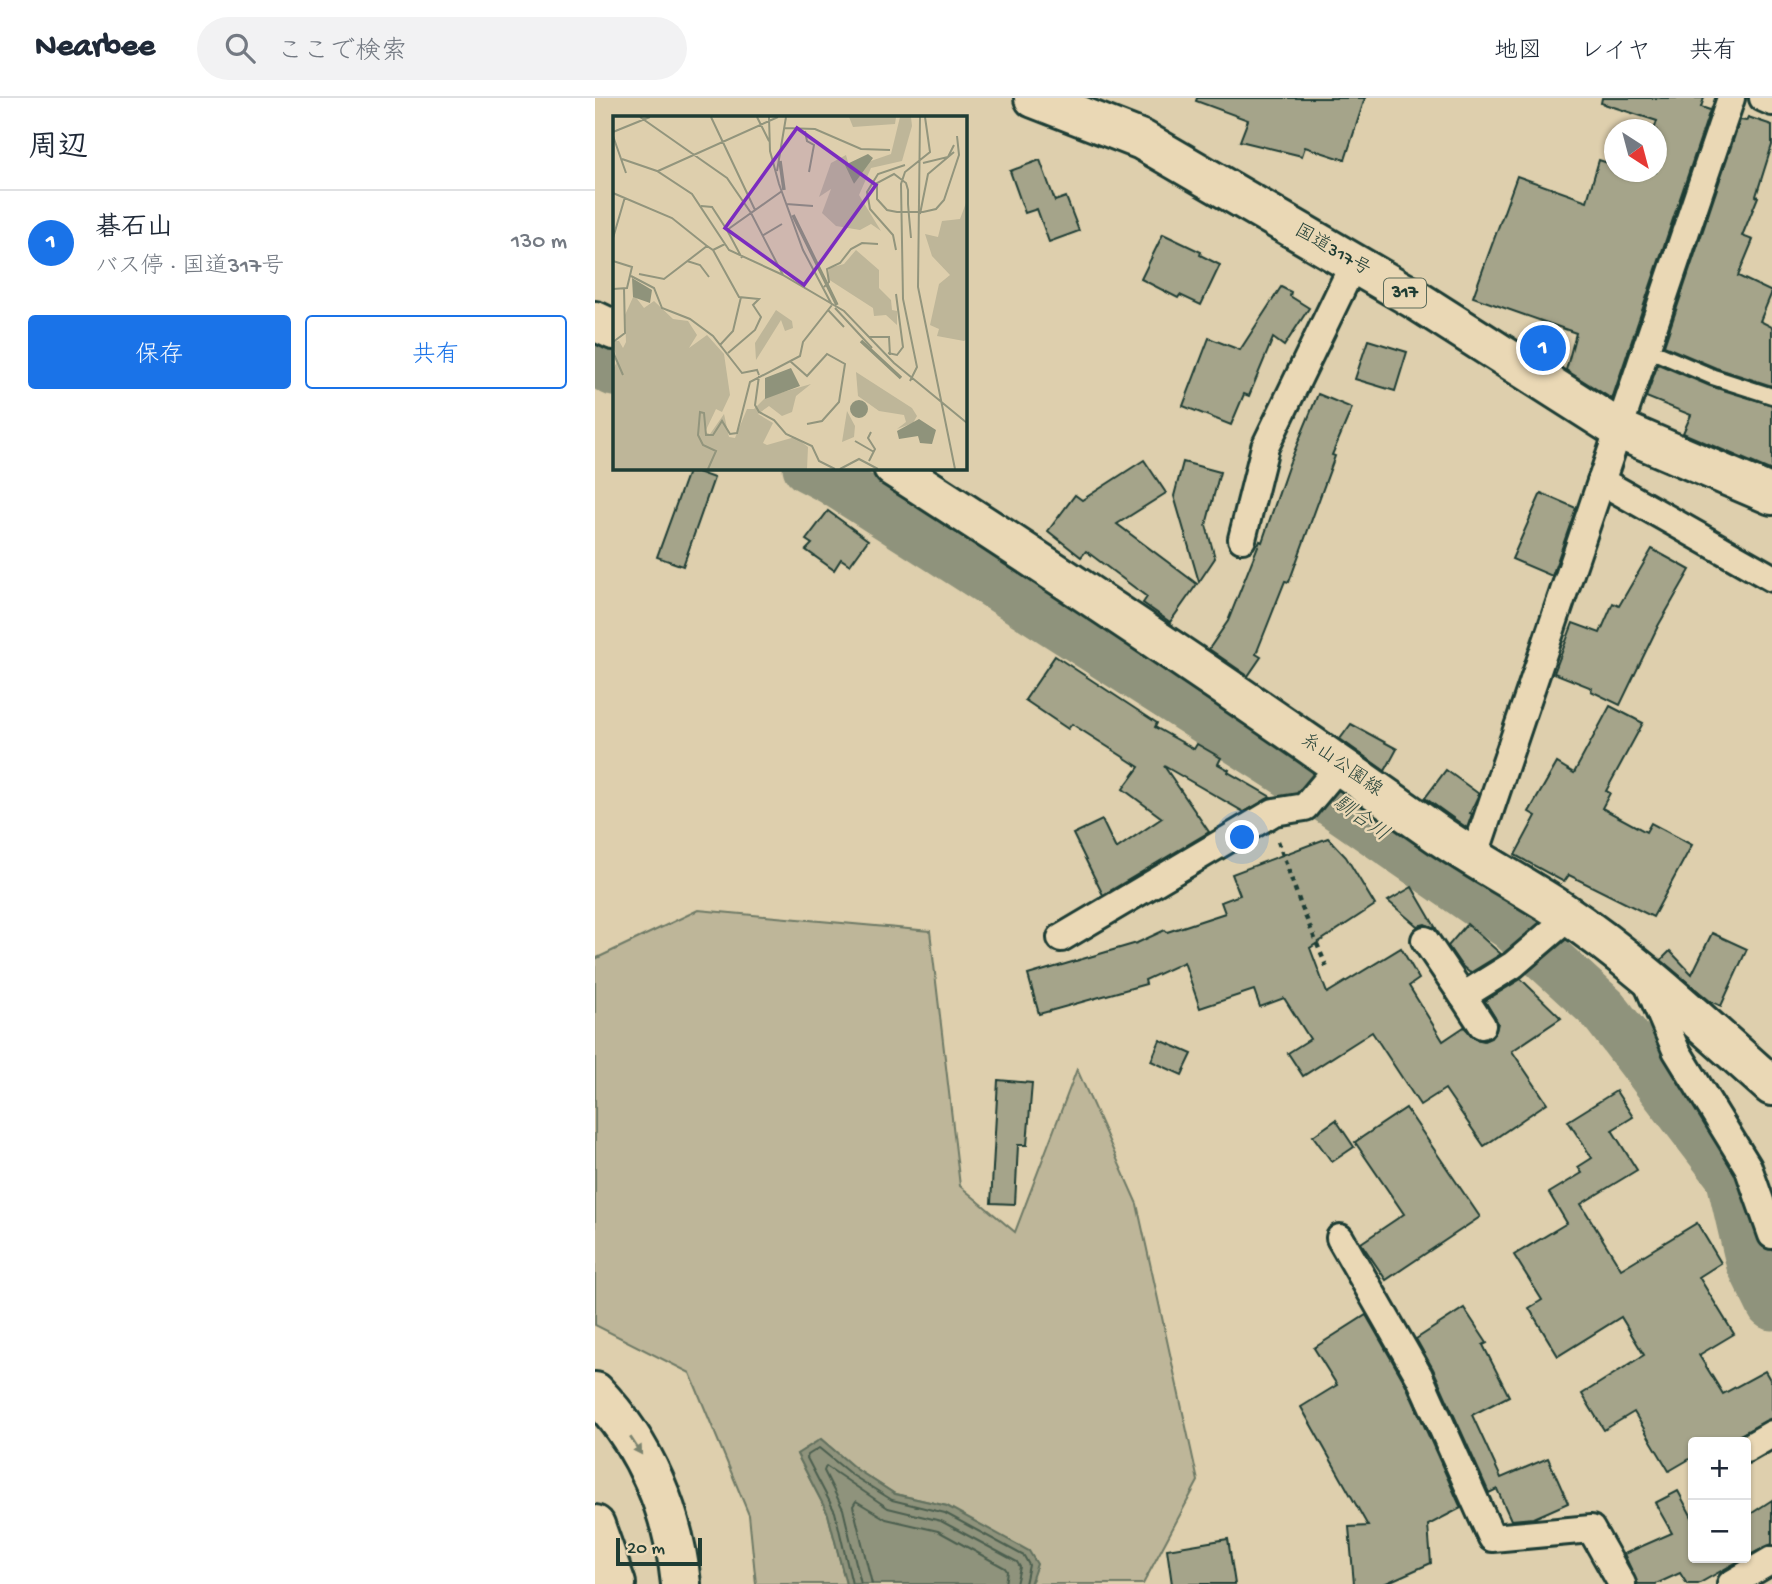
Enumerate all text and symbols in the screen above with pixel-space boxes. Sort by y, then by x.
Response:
search box [197,17,687,80]
text: Nearbee [35,29,155,67]
icon: search [221,29,259,67]
text: ここで検索 [277,38,407,69]
text: 地図 [1494,38,1542,67]
text: レイヤ [1580,38,1651,67]
text: 共有 [1689,38,1737,67]
inset map [613,116,966,469]
north arrow [1604,119,1667,182]
text: 周辺 [28,132,88,167]
text: 碁石山 [95,214,173,245]
street label: 国道317号 [1290,219,1375,282]
text: 1 [46,229,56,256]
text: 130 m [511,229,567,256]
text: バス停 · 国道317号 [95,254,284,281]
road number: 317 [1384,278,1426,308]
button: 保存 [28,315,291,389]
button: 共有 [305,315,567,389]
pin: 1 [1520,322,1566,374]
street label: 糸山公園線 [1295,729,1387,803]
water label: 馴合川 [1327,791,1394,848]
your location [1225,820,1259,854]
one-way arrow [629,1437,642,1456]
map controls [1688,1437,1751,1563]
button: + [1688,1437,1751,1500]
button: − [1688,1500,1751,1563]
scale bar [616,1535,702,1567]
text: 20 m [627,1538,665,1561]

